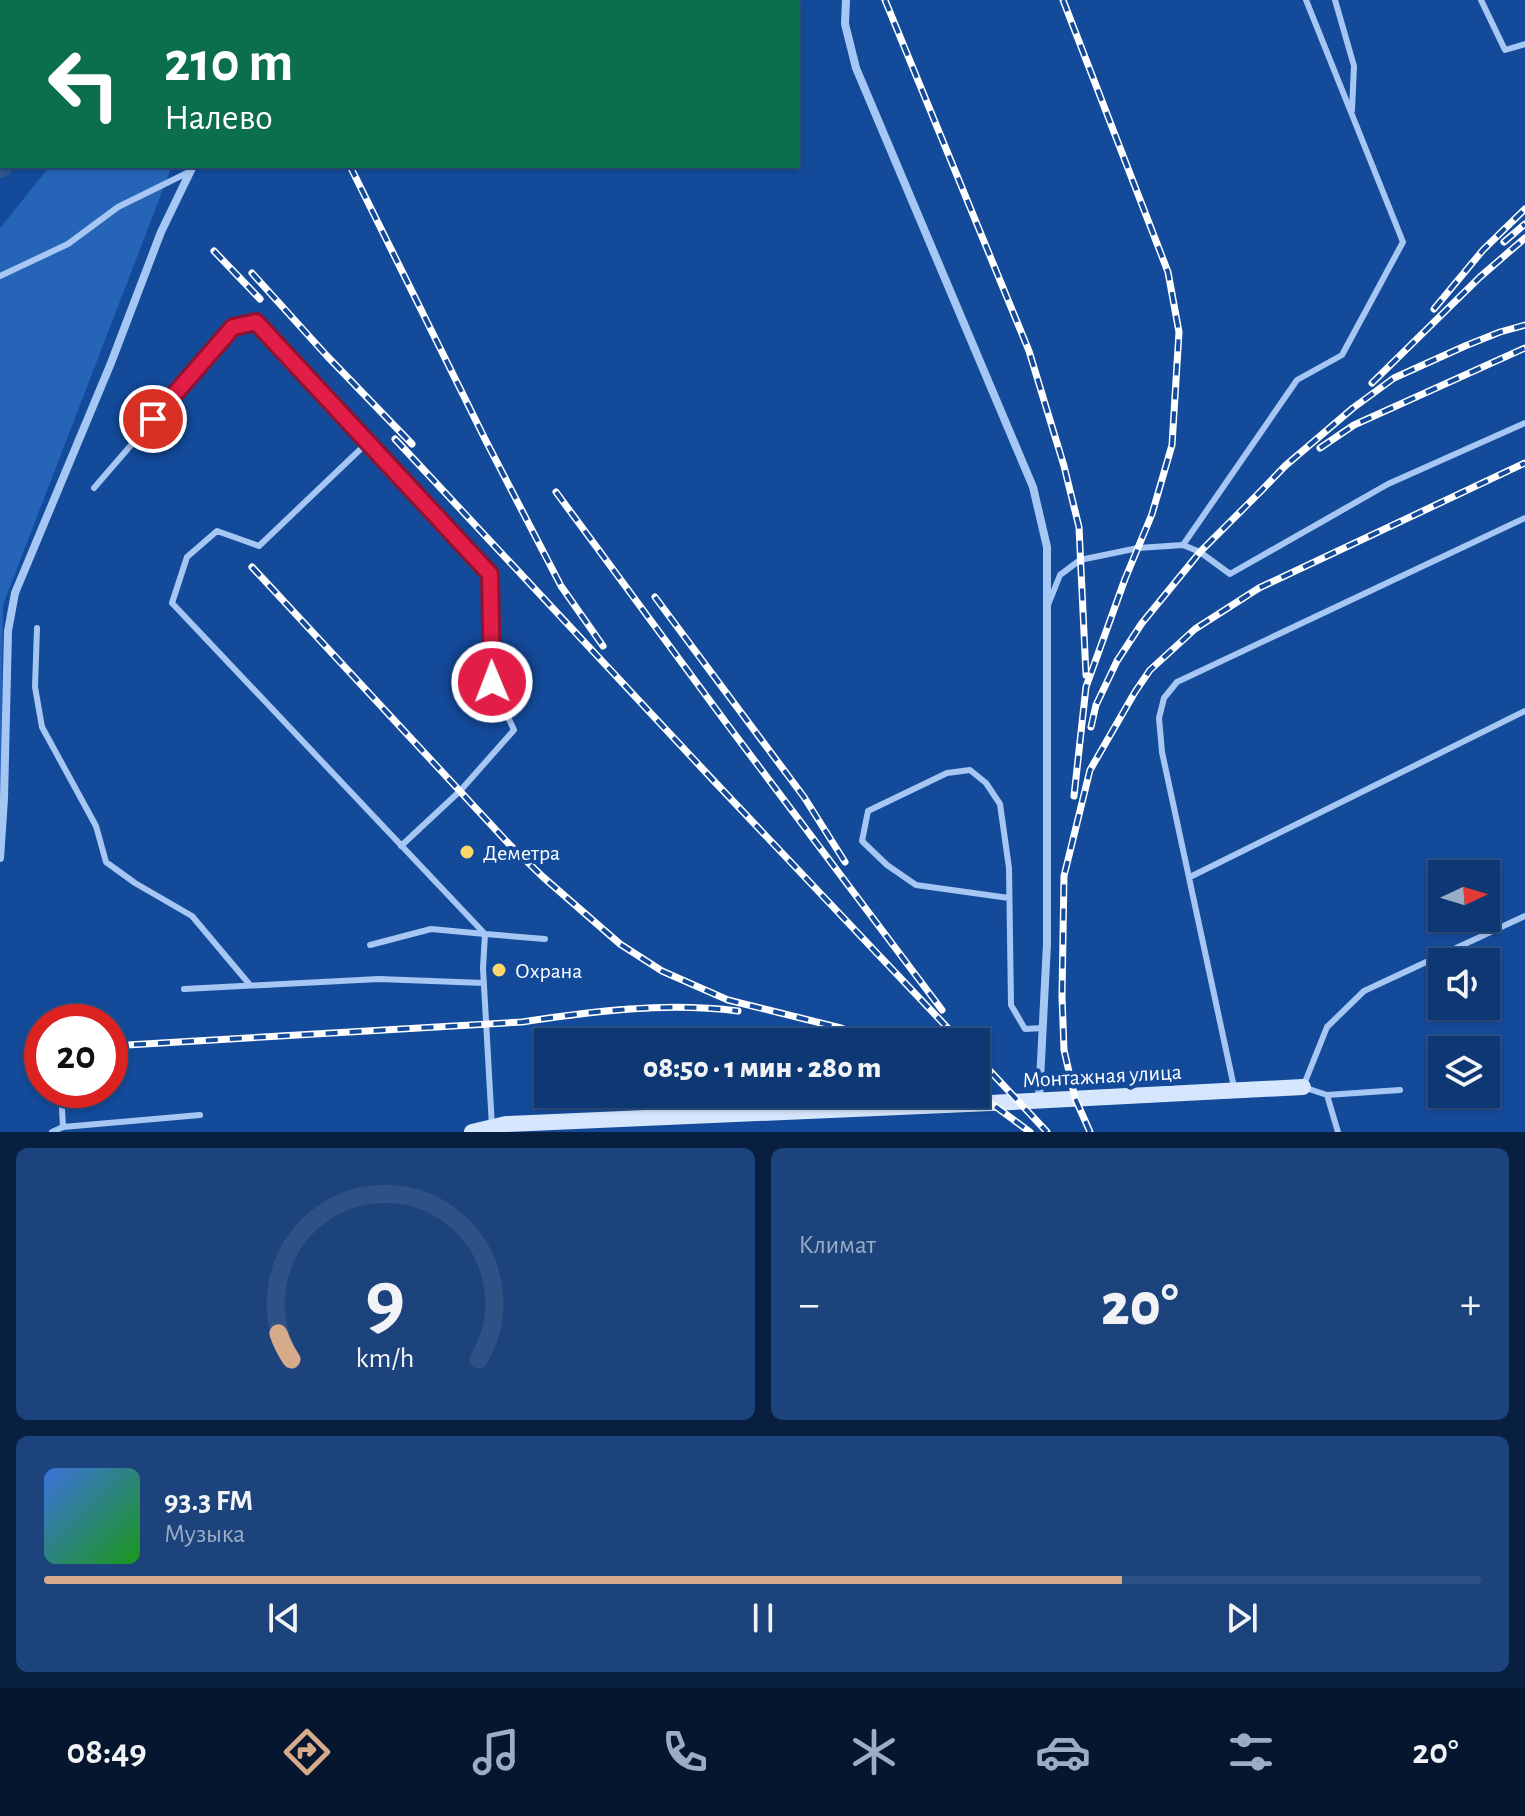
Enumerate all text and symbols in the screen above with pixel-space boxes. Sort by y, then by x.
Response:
icon: left [32,32,136,136]
text: 210 m [164,35,293,91]
text: Налево [164,100,273,136]
pin [119,385,187,453]
icon: arrive [131,397,175,441]
position arrow [450,640,534,724]
place label: Деметра [483,842,560,864]
marker: Деметра [458,843,476,861]
north arrow [1428,860,1500,932]
map controls [1428,860,1500,1108]
button: sound [1428,948,1500,1020]
place label: Охрана [515,960,582,982]
marker: Охрана [490,961,508,979]
speed limit sign: 20 [24,1004,128,1108]
button: layers [1428,1036,1500,1108]
text: 08:50 · 1 мин · 280 m [643,1053,881,1083]
street label: Монтажная улица [1022,1061,1182,1091]
text: Климат [799,1232,876,1258]
text: 9 [365,1259,405,1343]
text: 20° [1101,1276,1178,1336]
text: − [799,1283,820,1327]
text: + [1460,1283,1481,1327]
text: km/h [356,1344,415,1373]
text: 93.3 FM [164,1486,253,1516]
text: Музыка [164,1521,245,1547]
icon: previous [262,1596,306,1640]
icon: pause [741,1596,785,1640]
icon: next [1220,1596,1264,1640]
icon: directions [279,1724,335,1780]
icon: music [468,1724,524,1780]
icon: phone [657,1724,713,1780]
icon: climate [846,1724,902,1780]
icon: car [1035,1724,1091,1780]
icon: filters [1223,1724,1279,1780]
text: 08:49 [66,1734,147,1770]
text: 20° [1412,1734,1458,1770]

